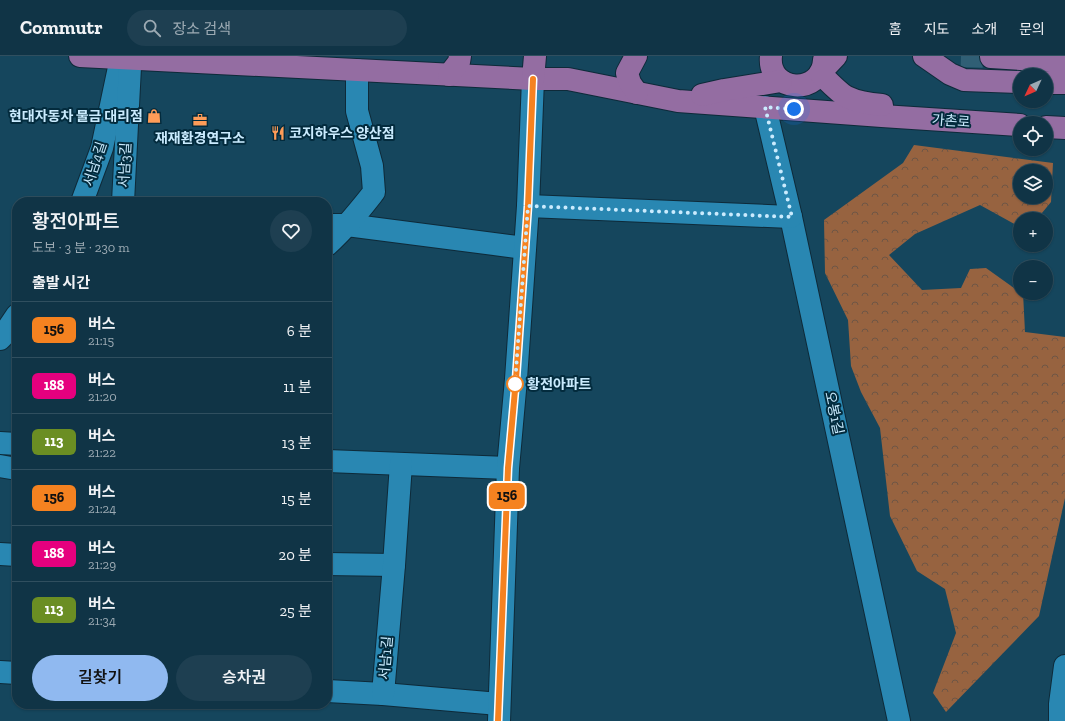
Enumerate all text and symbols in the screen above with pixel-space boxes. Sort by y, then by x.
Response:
search box [127,10,407,46]
text: Commutr [20,16,103,39]
icon: search [141,17,163,39]
text: 장소 검색 [173,20,231,38]
text: 홈 [889,21,902,38]
text: 지도 [924,21,949,38]
text: 소개 [971,21,997,38]
text: 문의 [1019,21,1045,38]
north arrow [1013,68,1053,108]
map controls [1013,68,1053,300]
your location [784,99,804,119]
place label: 현대자동차 물금 대리점 [9,108,143,125]
shop icon: 현대자동차 물금 대리점 [146,108,162,124]
street label: 가촌로 [931,111,971,131]
office icon: 재재환경연구소 [192,112,208,128]
button: locate [1013,116,1053,156]
restaurant icon: 코지하우스 양산점 [270,125,286,141]
place label: 코지하우스 양산점 [289,125,395,142]
place label: 재재환경연구소 [155,130,245,147]
street label: 서남4길 [80,139,110,189]
street label: 서남3길 [115,142,135,188]
button: layers [1013,164,1053,204]
text: 황전아파트 [32,210,119,233]
button: heart [270,210,312,252]
button: + [1013,212,1053,252]
text: 도보 · 3 분 · 230 m [32,240,129,255]
button: − [1013,260,1053,300]
text: 출발 시간 [32,274,90,292]
text: 버스 [88,315,116,333]
text: 156 [44,321,64,338]
text: 6 분 [287,322,312,340]
text: 21:15 [88,333,114,348]
text: 버스 [88,371,116,389]
marker: 황전아파트 [506,375,524,393]
place label: 황전아파트 [527,376,592,393]
text: 188 [44,377,64,394]
text: 11 분 [283,378,312,396]
text: 21:20 [88,389,117,404]
street label: 오봉1길 [821,390,847,436]
text: 버스 [88,427,116,445]
text: 113 [45,433,63,450]
text: 13 분 [282,434,312,452]
text: 21:22 [88,445,116,460]
text: 버스 [88,483,116,501]
line badge: 156 [484,483,530,509]
text: 156 [497,487,517,504]
text: 156 [44,489,64,506]
text: 15 분 [281,490,312,508]
text: 21:24 [88,501,116,516]
text: 버스 [88,539,116,557]
text: 188 [44,545,64,562]
text: 20 분 [278,546,312,564]
text: 21:29 [88,557,116,572]
text: 버스 [88,595,116,613]
text: 113 [45,601,63,618]
text: 25 분 [279,602,312,620]
text: 21:34 [88,613,116,628]
street label: 서남1길 [376,635,396,681]
button: 길찾기 [32,655,168,701]
button: 승차권 [176,655,312,701]

